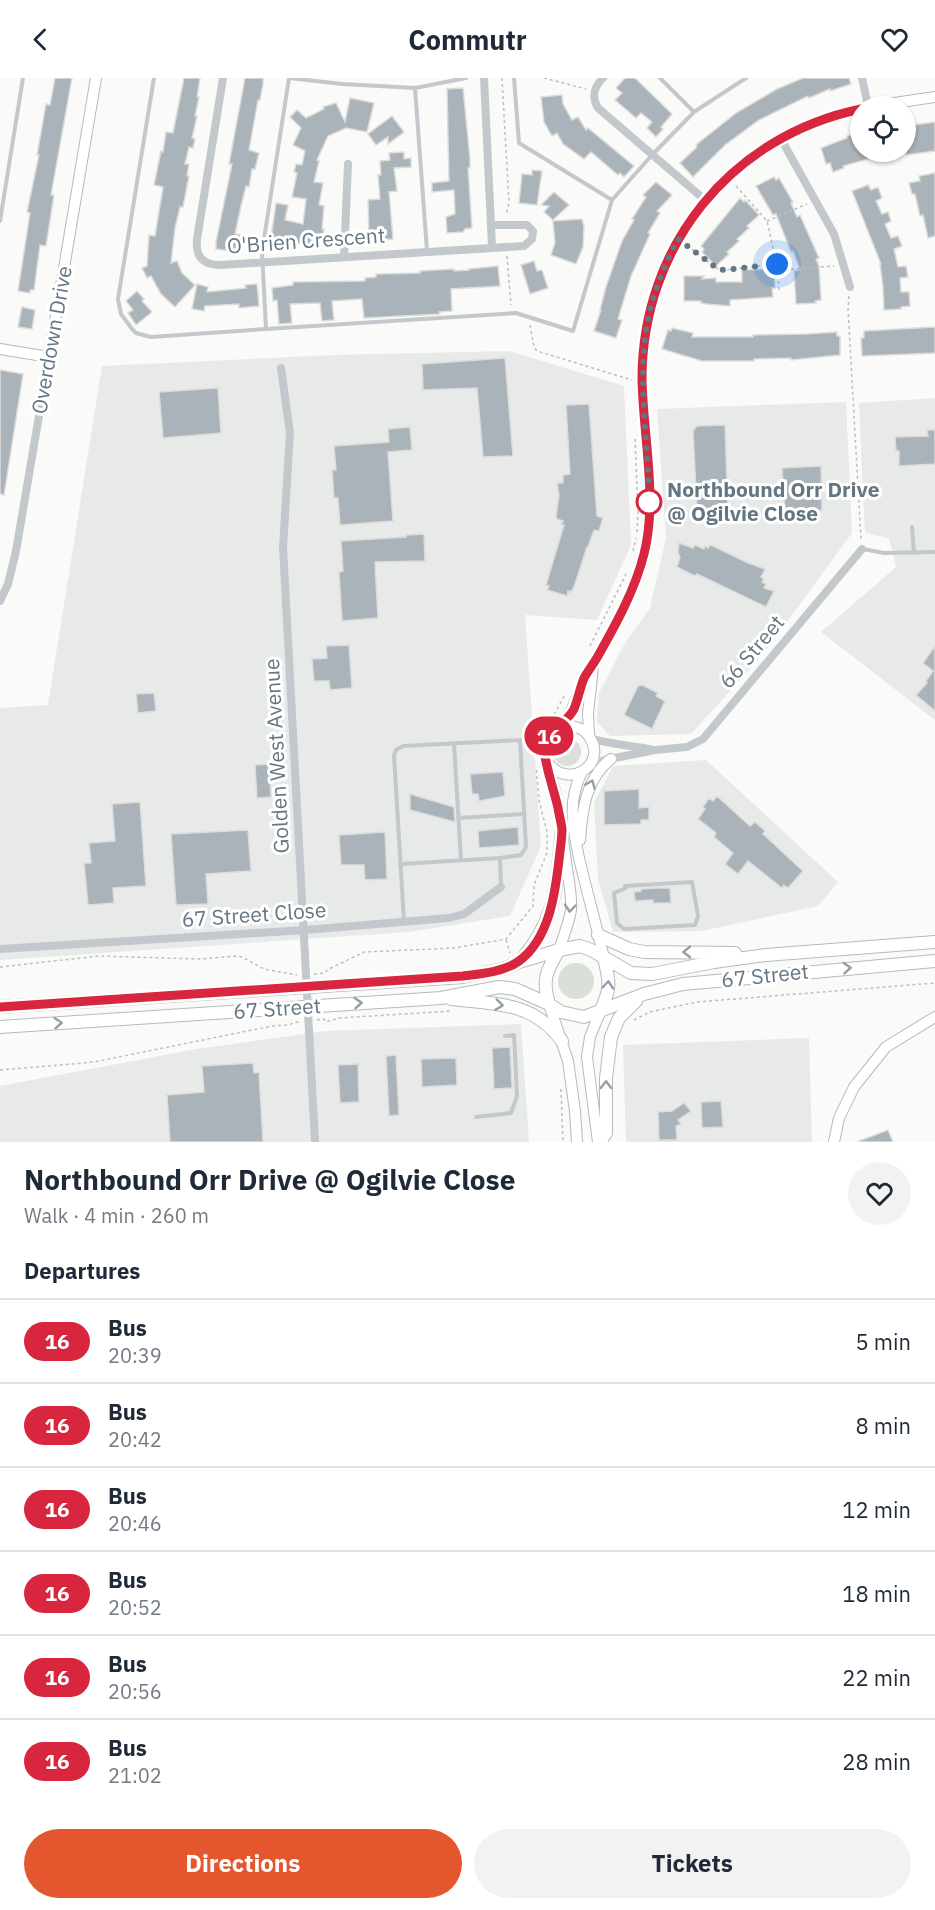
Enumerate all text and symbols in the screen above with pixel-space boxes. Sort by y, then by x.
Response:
text: Commutr [408,22,527,57]
icon: back [24,23,57,56]
icon: heart [878,23,911,56]
map controls [850,96,916,162]
button: locate [850,96,916,162]
street label: O'Brien Crescent [226,221,386,259]
your location [762,249,792,279]
street label: Overdown Drive [24,264,78,416]
place label: Northbound Orr Drive @ Ogilvie Close [667,475,880,527]
marker: Northbound Orr Drive @ Ogilvie Close [636,489,662,515]
street label: 66 Street [712,609,790,694]
street label: Golden West Avenue [257,658,295,854]
line badge: 16 [522,716,576,756]
text: 16 [536,722,562,750]
one-way arrow [584,780,596,791]
street label: 67 Street Close [181,895,327,933]
one-way arrow [564,903,577,913]
one-way arrow [682,946,691,958]
street label: 67 Street [720,956,810,994]
one-way arrow [843,962,852,975]
one-way arrow [601,981,614,990]
street label: 67 Street [232,991,322,1025]
one-way arrow [353,997,362,1010]
one-way arrow [495,998,504,1010]
one-way arrow [54,1017,63,1030]
one-way arrow [600,1081,613,1090]
text: Northbound Orr Drive @ Ogilvie Close [24,1161,515,1198]
button: heart [848,1162,911,1225]
text: Walk · 4 min · 260 m [24,1202,209,1229]
text: Departures [24,1256,140,1285]
text: Bus [108,1313,147,1342]
text: 16 [44,1327,70,1355]
text: 5 min [855,1327,911,1356]
text: 20:39 [108,1342,162,1369]
text: Bus [108,1397,147,1426]
text: 16 [44,1411,70,1439]
text: 8 min [855,1411,911,1440]
text: 20:42 [108,1426,162,1453]
text: Bus [108,1481,147,1510]
text: 16 [44,1495,70,1523]
text: 12 min [842,1495,911,1524]
text: 20:46 [108,1510,162,1537]
text: Bus [108,1565,147,1594]
text: 16 [44,1579,70,1607]
text: 18 min [842,1579,911,1608]
text: 20:52 [108,1594,162,1621]
text: Bus [108,1649,147,1678]
text: 16 [44,1663,70,1691]
text: 22 min [842,1663,911,1692]
text: 20:56 [108,1678,162,1705]
text: Bus [108,1733,147,1762]
text: 16 [44,1747,70,1775]
text: 28 min [842,1747,911,1776]
text: 21:02 [108,1762,162,1789]
button: Directions [24,1829,462,1898]
button: Tickets [474,1829,911,1898]

